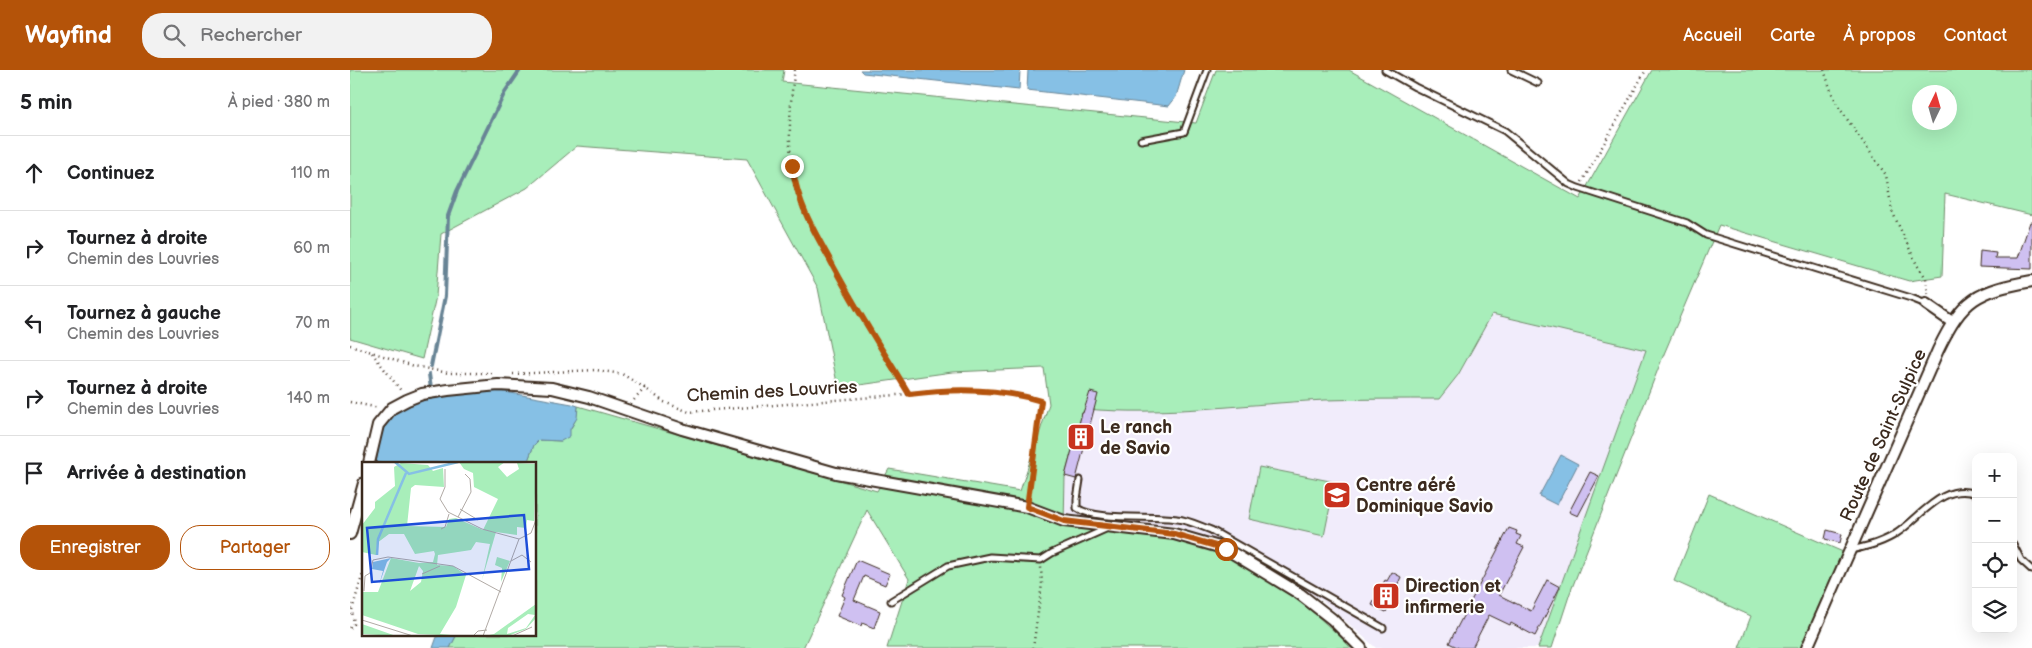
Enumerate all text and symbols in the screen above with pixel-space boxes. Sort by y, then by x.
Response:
search box [142,13,492,58]
text: Wayfind [25,21,112,50]
icon: search [160,21,188,49]
text: Rechercher [200,24,302,47]
text: Accueil [1683,25,1742,46]
text: Carte [1770,25,1815,46]
text: À propos [1843,25,1916,46]
text: Contact [1944,25,2007,46]
north arrow [1912,85,1957,130]
text: 5 min [20,90,73,115]
text: À pied · 380 m [228,93,330,112]
route end [781,155,804,178]
icon: ahead [20,159,48,187]
text: Continuez [67,162,154,185]
text: 110 m [291,164,330,183]
text: Tournez à droite [67,227,208,250]
icon: right [20,234,48,262]
text: 60 m [293,239,330,258]
text: Chemin des Louvries [67,250,219,269]
text: Tournez à gauche [67,302,221,325]
icon: left [20,309,48,337]
text: 70 m [295,314,330,333]
text: Chemin des Louvries [67,325,219,344]
street label: Route de Saint-Sulpice [1836,346,1931,525]
text: Tournez à droite [67,377,208,400]
street label: Chemin des Louvries [686,377,858,406]
icon: right [20,384,48,412]
text: 140 m [287,389,330,408]
text: Chemin des Louvries [67,400,219,419]
place label: Le ranch de Savio [1100,417,1172,459]
building icon: Le ranch de Savio [1066,422,1096,452]
map controls [1972,453,2017,633]
button: + [1972,453,2017,498]
icon: arrive [20,459,48,487]
text: Arrivée à destination [67,462,246,485]
inset map [362,462,536,636]
place label: Centre aéré Dominique Savio [1356,475,1493,517]
school or university icon: Centre aéré Dominique Savio [1322,480,1352,510]
button: − [1972,498,2017,543]
button: Enregistrer [20,525,170,570]
button: Partager [180,525,330,570]
route start [1215,538,1238,561]
button: locate [1972,543,2017,588]
place label: Direction et infirmerie [1405,576,1501,618]
building icon: Direction et infirmerie [1371,581,1401,611]
button: layers [1972,588,2017,633]

